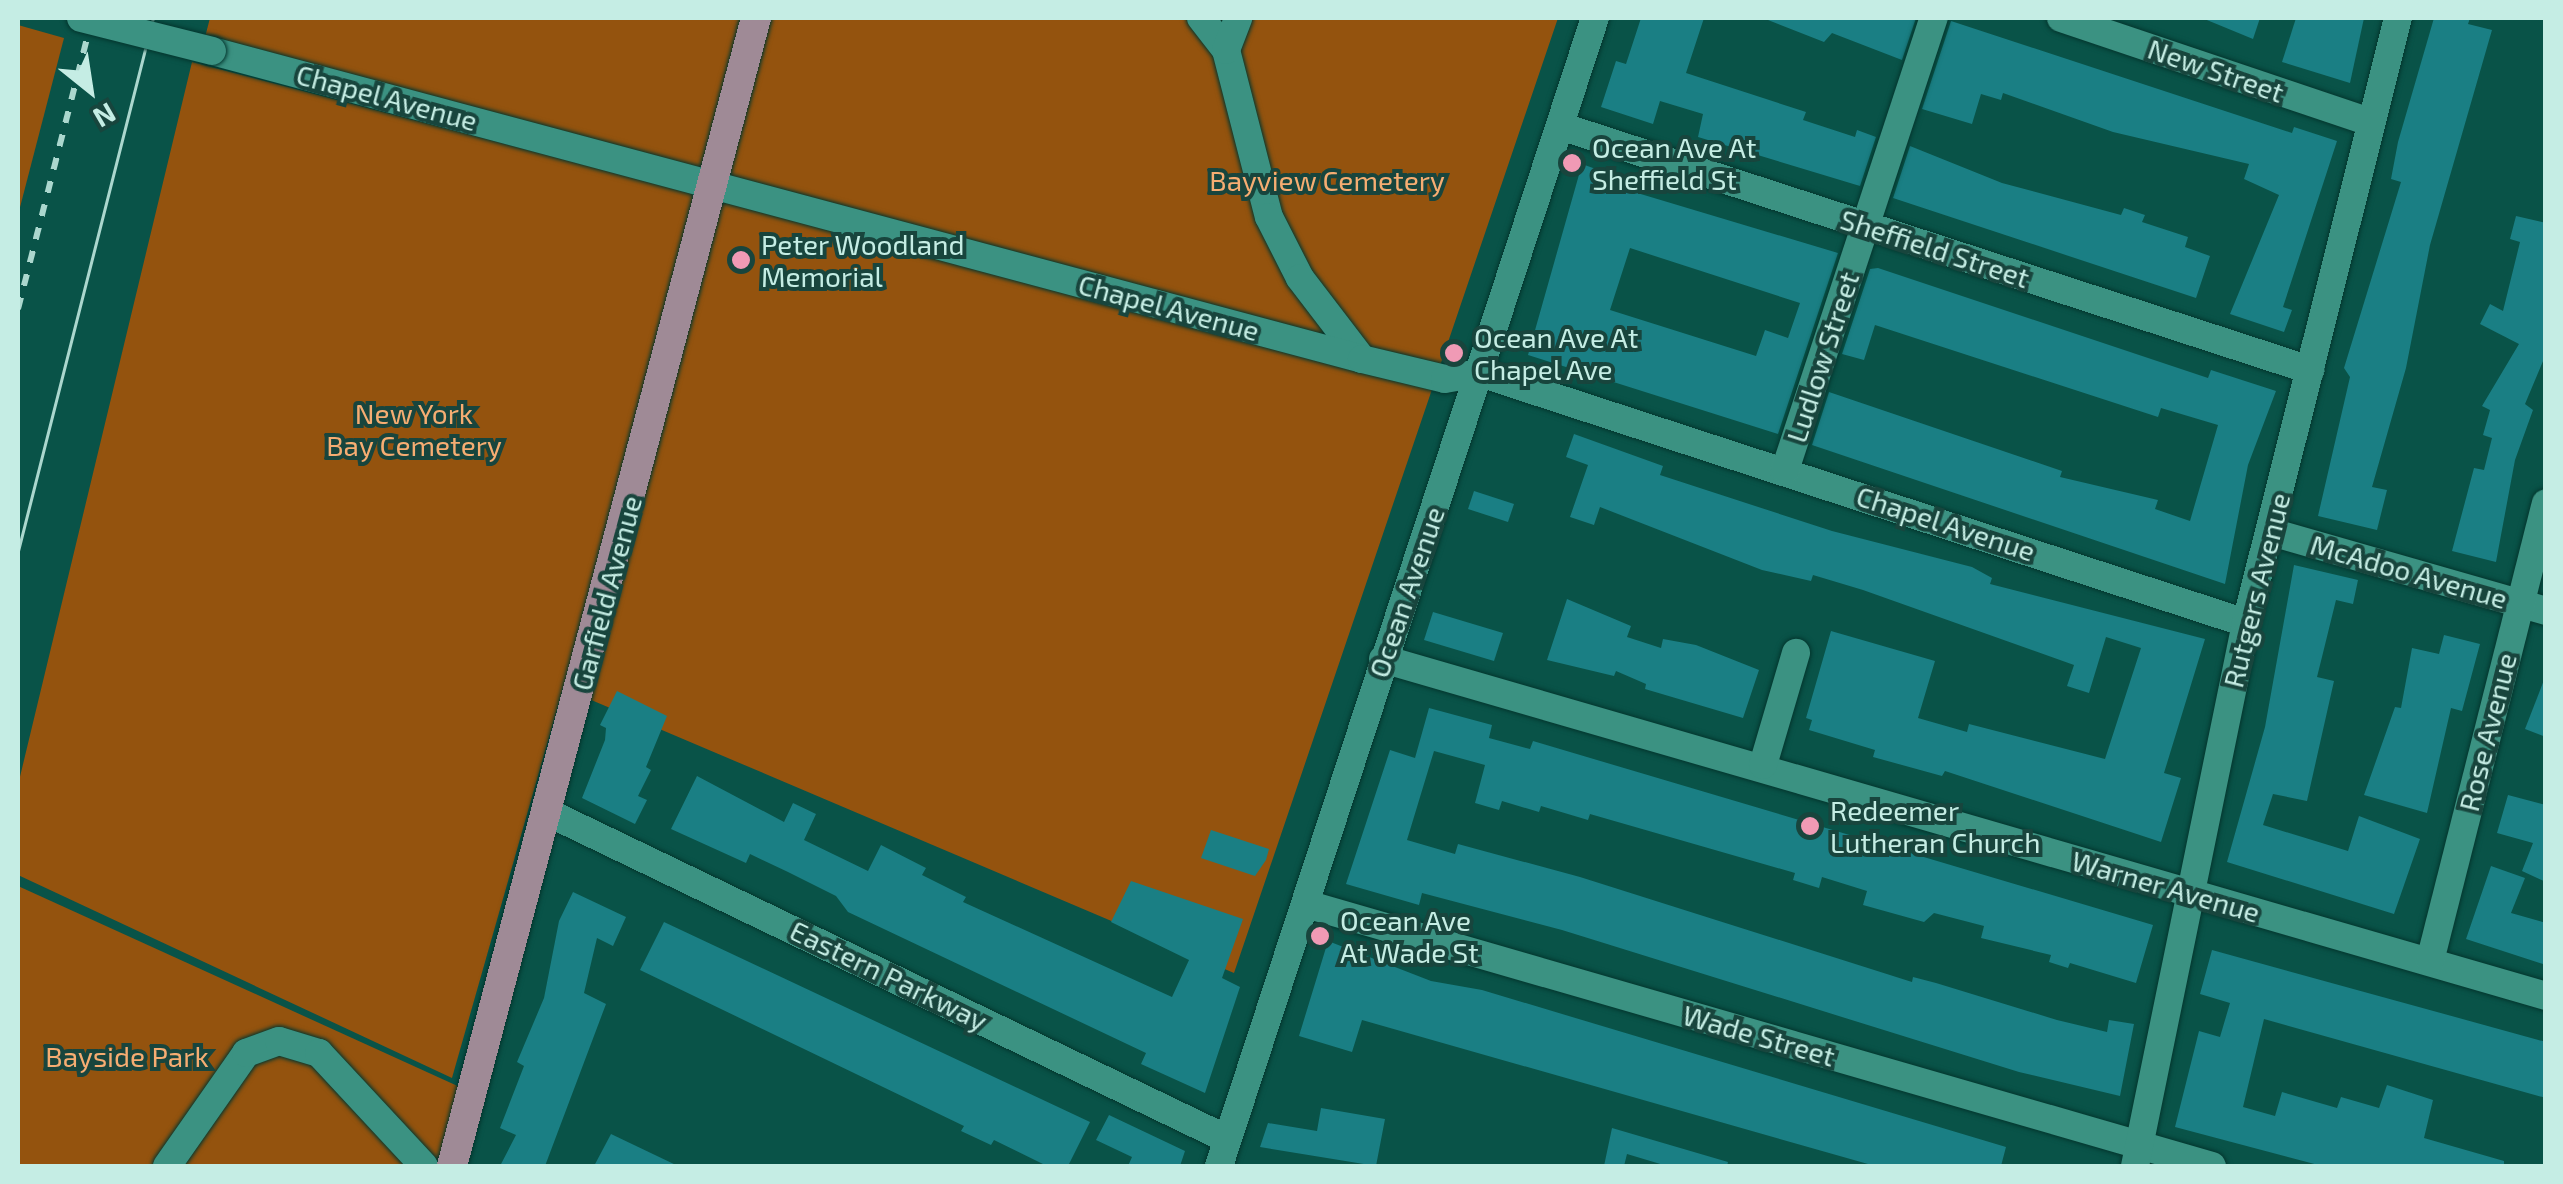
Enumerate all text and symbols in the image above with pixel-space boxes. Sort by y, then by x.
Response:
street label: New Street [2143,31,2289,109]
north arrow [40,40,140,140]
street label: Chapel Avenue [292,57,482,137]
text: N [88,96,122,136]
place label: Ocean Ave At Sheffield St [1592,130,1758,196]
marker: Ocean Ave At Sheffield St [1561,152,1583,174]
park label: Bayview Cemetery [1209,163,1445,197]
street label: Sheffield Street [1836,202,2034,294]
place label: Peter Woodland Memorial [761,227,965,293]
marker: Peter Woodland Memorial [730,249,752,271]
street label: Chapel Avenue [1074,267,1264,347]
street label: Ludlow Street [1779,267,1865,447]
place label: Ocean Ave At Chapel Ave [1474,320,1640,386]
marker: Ocean Ave At Chapel Ave [1443,342,1465,364]
park label: New York Bay Cemetery [326,396,502,462]
street label: Chapel Avenue [1852,478,2040,568]
street label: Rutgers Avenue [2216,489,2296,691]
street label: Garfield Avenue [564,492,648,694]
street label: Ocean Avenue [1361,502,1451,682]
street label: McAdoo Avenue [2307,527,2511,615]
street label: Rose Avenue [2451,649,2523,815]
place label: Redeemer Lutheran Church [1830,793,2040,859]
marker: Redeemer Lutheran Church [1799,815,1821,837]
street label: Warner Avenue [2067,843,2265,929]
place label: Ocean Ave At Wade St [1340,903,1479,969]
street label: Eastern Parkway [785,913,993,1037]
marker: Ocean Ave At Wade St [1309,925,1331,947]
street label: Wade Street [1679,997,1839,1073]
park label: Bayside Park [45,1039,209,1073]

